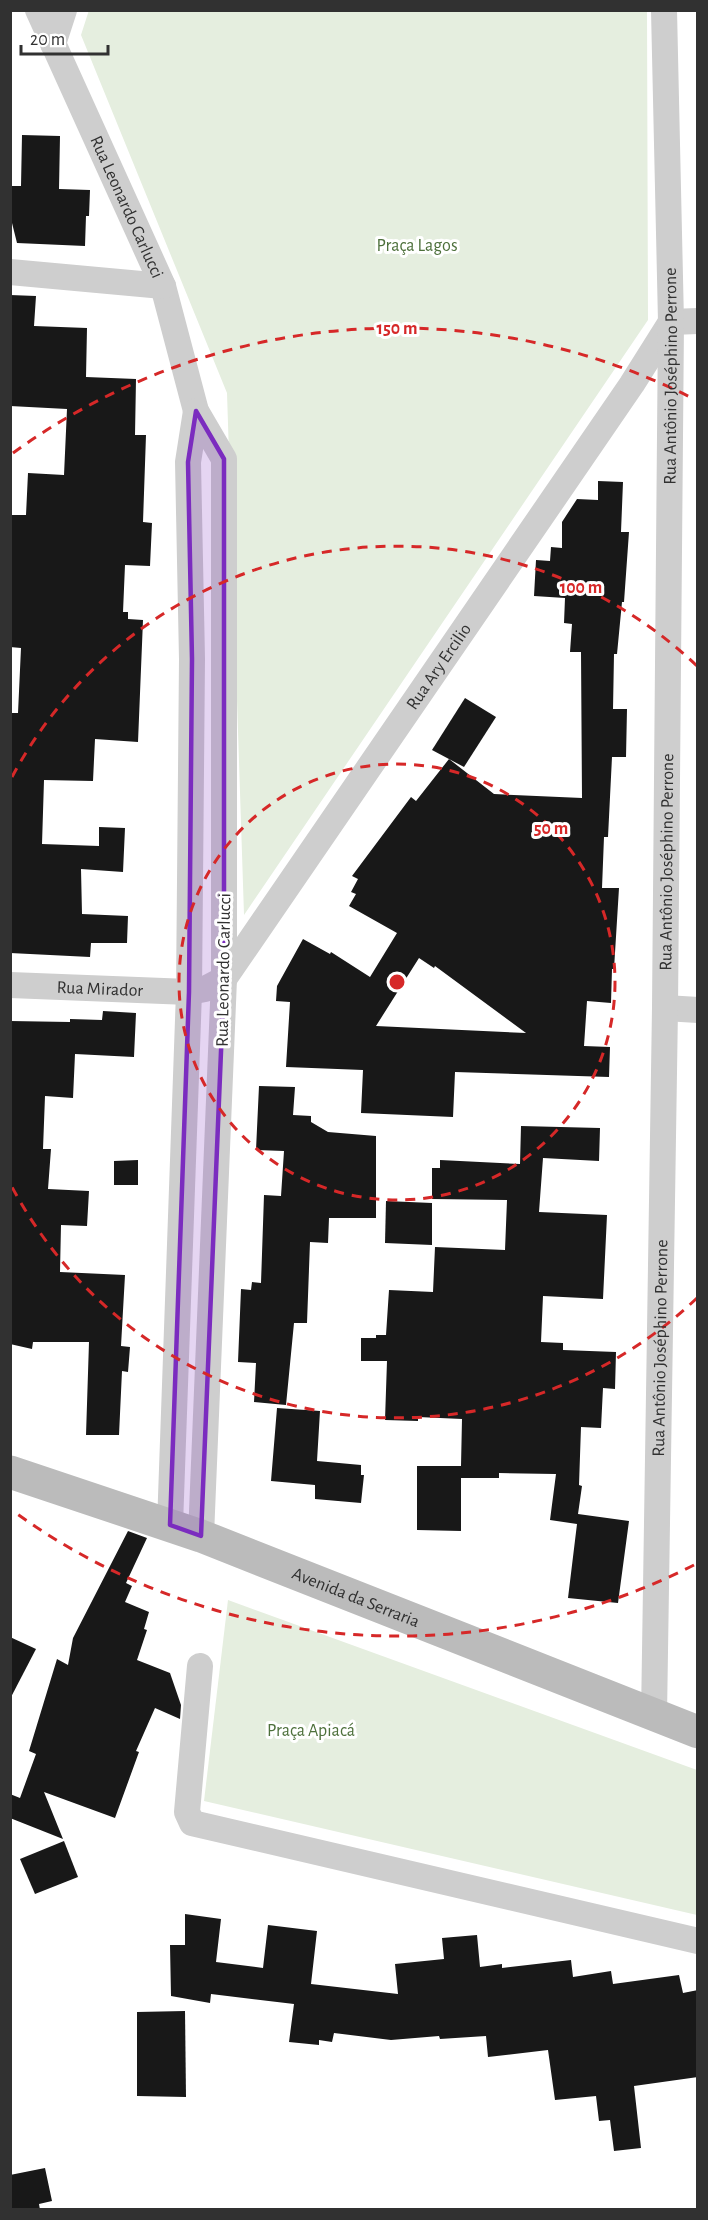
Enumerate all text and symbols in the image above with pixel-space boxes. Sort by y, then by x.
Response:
scale bar [21,18,108,56]
text: 20 m [30,31,65,49]
street label: Rua Leonardo Carlucci [86,133,166,281]
park label: Praça Lagos [376,237,458,255]
street label: Rua Antônio Joséphino Perrone [662,267,681,485]
text: 150 m [377,320,417,338]
text: 100 m [560,579,602,597]
street label: Rua Ary Ercilio [403,620,475,713]
street label: Rua Antônio Joséphino Perrone [657,753,677,971]
text: 50 m [534,820,568,838]
street label: Rua Leonardo Carlucci [214,893,234,1047]
centre of rings [387,972,407,992]
street label: Rua Mirador [56,979,144,1000]
street label: Rua Antônio Joséphino Perrone [650,1239,671,1457]
street label: Avenida da Serraria [289,1565,422,1631]
park label: Praça Apiacá [267,1722,355,1740]

